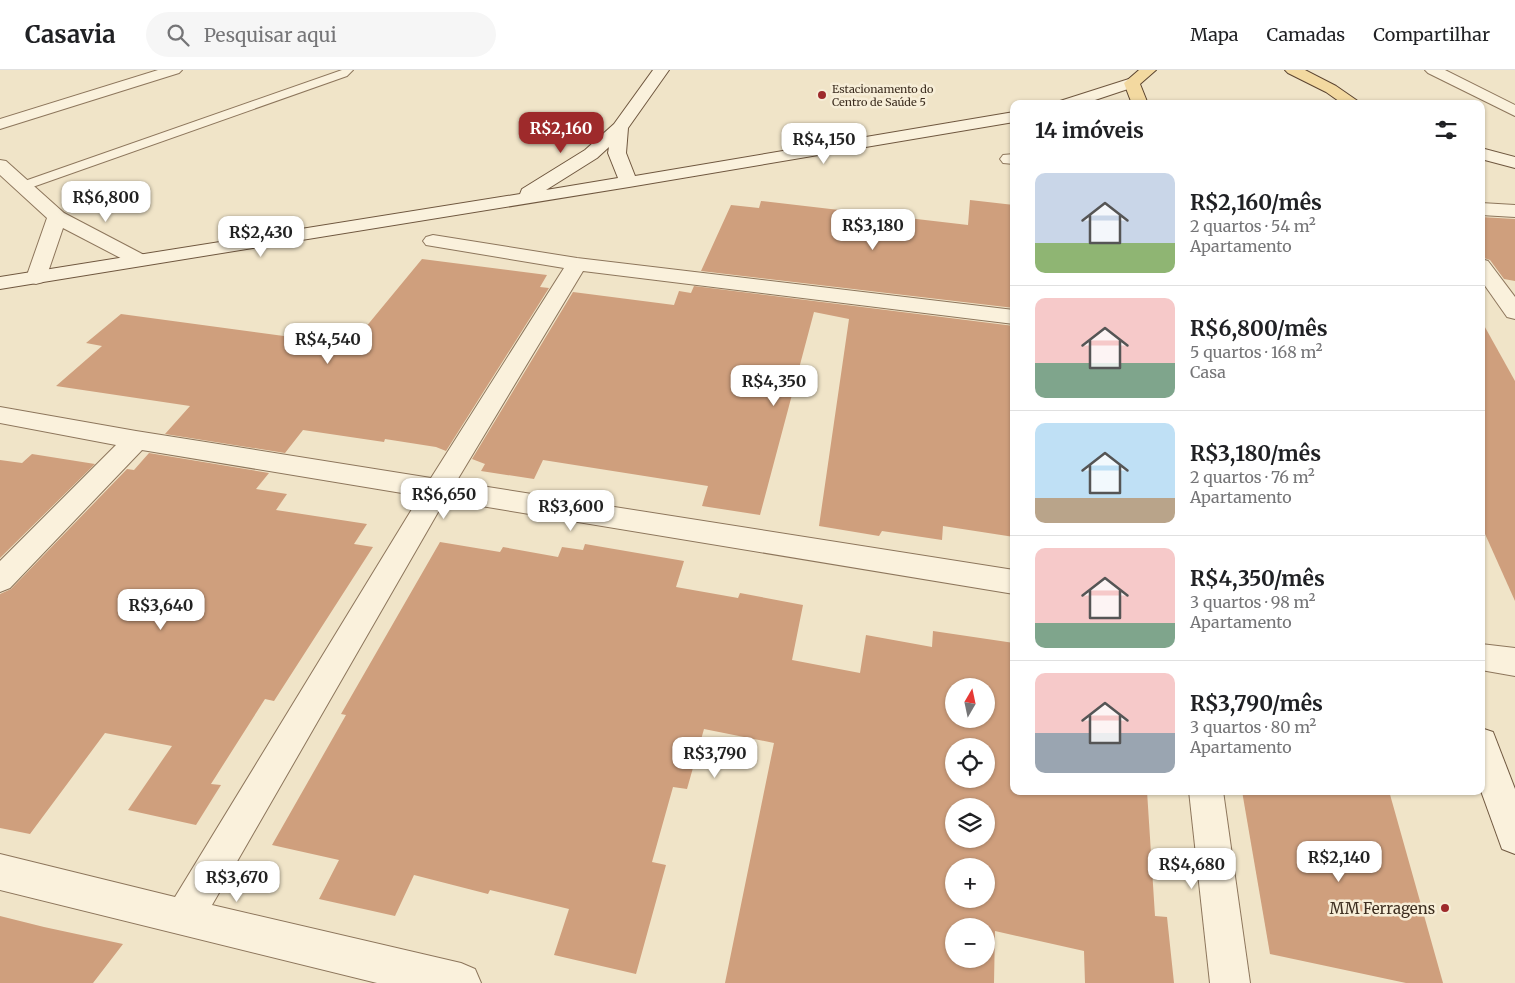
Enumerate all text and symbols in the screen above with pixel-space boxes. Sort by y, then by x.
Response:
search box [146,12,496,57]
text: Casavia [25,19,116,50]
icon: search [164,21,192,49]
text: Pesquisar aqui [204,23,337,47]
text: Mapa [1190,23,1239,46]
text: Camadas [1267,23,1345,46]
text: Compartilhar [1373,23,1490,46]
place label: Estacionamento do Centro de Saúde 5 [832,82,934,109]
marker: Estacionamento do Centro de Saúde 5 [816,89,828,101]
pin: R$2,160 [515,112,607,154]
icon: filters [1432,116,1460,144]
text: 14 imóveis [1035,117,1144,144]
text: R$2,160 [530,118,592,138]
pin: R$4,150 [778,122,870,165]
text: R$4,150 [792,129,856,149]
pin: R$6,800 [60,180,152,223]
text: R$6,800 [73,187,139,207]
text: R$2,160/mês [1190,189,1322,216]
icon: home [1075,193,1135,253]
pin: R$3,180 [827,208,919,251]
text: R$3,180 [842,215,904,235]
pin: R$2,430 [215,216,307,258]
text: 2 quartos · 54 m² [1190,216,1316,236]
text: R$2,430 [229,222,293,242]
text: Apartamento [1190,236,1292,256]
text: R$6,800/mês [1190,315,1328,342]
icon: home [1075,318,1135,378]
pin: R$4,540 [282,322,374,365]
text: R$4,540 [295,329,361,349]
text: 5 quartos · 168 m² [1190,342,1322,362]
text: Casa [1190,362,1226,382]
pin: R$4,350 [728,364,820,407]
text: R$4,350 [742,371,806,391]
text: R$3,180/mês [1190,440,1321,467]
icon: home [1075,443,1135,503]
text: 2 quartos · 76 m² [1190,467,1315,487]
pin: R$6,650 [398,478,490,520]
text: R$6,650 [412,484,476,504]
text: Apartamento [1190,487,1292,507]
pin: R$3,600 [525,490,617,532]
text: R$3,600 [538,496,604,516]
text: R$4,350/mês [1190,565,1325,592]
icon: home [1075,568,1135,628]
pin: R$3,640 [115,588,207,631]
text: 3 quartos · 98 m² [1190,592,1315,612]
text: R$3,640 [129,595,193,615]
text: Apartamento [1190,612,1292,632]
north arrow [945,678,995,728]
map controls [945,678,995,968]
text: R$3,790/mês [1190,690,1323,717]
icon: home [1075,693,1135,753]
text: 3 quartos · 80 m² [1190,717,1316,737]
pin: R$3,790 [669,736,761,779]
text: Apartamento [1190,737,1292,757]
button: locate [945,738,995,788]
text: R$3,790 [683,743,747,763]
button: layers [945,798,995,848]
pin: R$2,140 [1293,840,1385,883]
text: R$2,140 [1308,847,1370,867]
pin: R$4,680 [1146,848,1238,890]
text: R$4,680 [1159,854,1225,874]
button: + [945,858,995,908]
pin: R$3,670 [191,860,283,903]
text: R$3,670 [206,867,268,887]
place label: MM Ferragens [1330,899,1435,918]
marker: MM Ferragens [1439,902,1451,914]
button: − [945,918,995,968]

